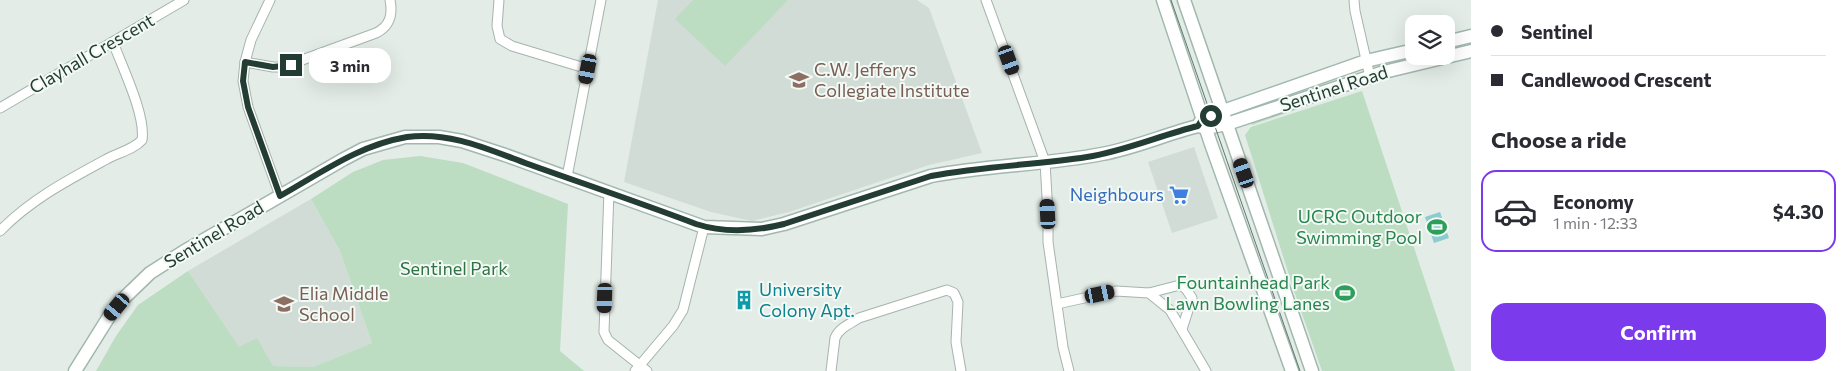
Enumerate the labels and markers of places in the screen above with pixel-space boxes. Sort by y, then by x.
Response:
place label: C.W. Jefferys Collegiate Institute [814,58,969,101]
school or university icon: C.W. Jefferys Collegiate Institute [788,69,810,91]
place label: Neighbours [1070,183,1164,205]
supermarket icon: Neighbours [1168,184,1190,206]
place label: UCRC Outdoor Swimming Pool [1296,205,1422,248]
sports icon: UCRC Outdoor Swimming Pool [1426,216,1448,238]
place label: Fountainhead Park Lawn Bowling Lanes [1165,271,1330,314]
place label: University Colony Apt. [759,278,855,321]
place label: Elia Middle School [299,282,388,325]
sports icon: Fountainhead Park Lawn Bowling Lanes [1334,282,1356,304]
building icon: University Colony Apt. [733,289,755,311]
school or university icon: Elia Middle School [273,293,295,315]

